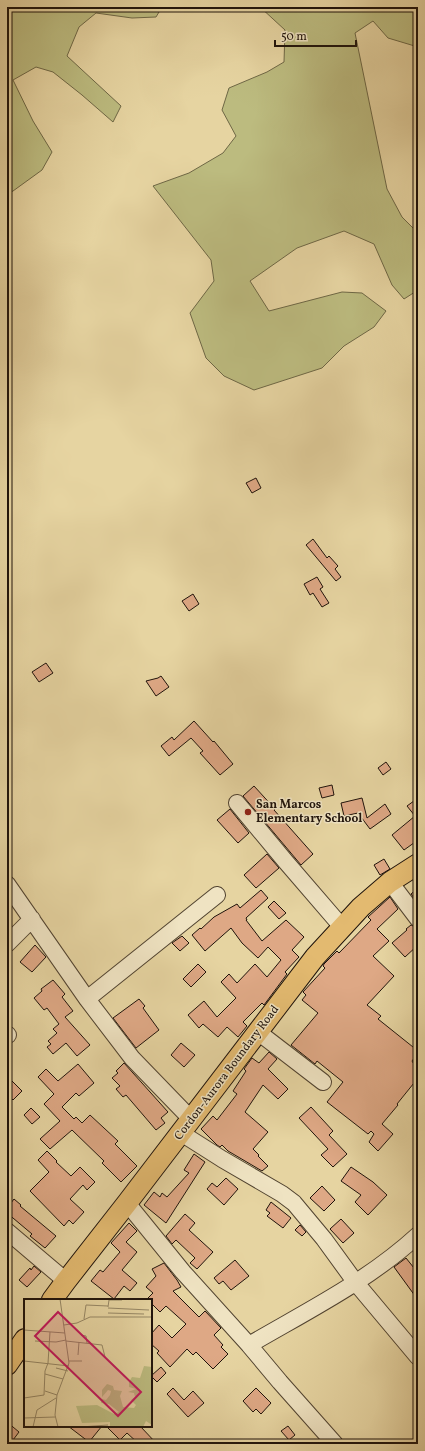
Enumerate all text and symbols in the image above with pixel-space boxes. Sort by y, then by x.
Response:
scale bar [275,22,356,48]
text: 50 m [281,29,307,45]
place label: San Marcos Elementary School [256,797,362,827]
marker: San Marcos Elementary School [243,807,253,817]
street label: Cordon-Aurora Boundary Road [171,1002,283,1144]
inset map [24,1299,152,1427]

